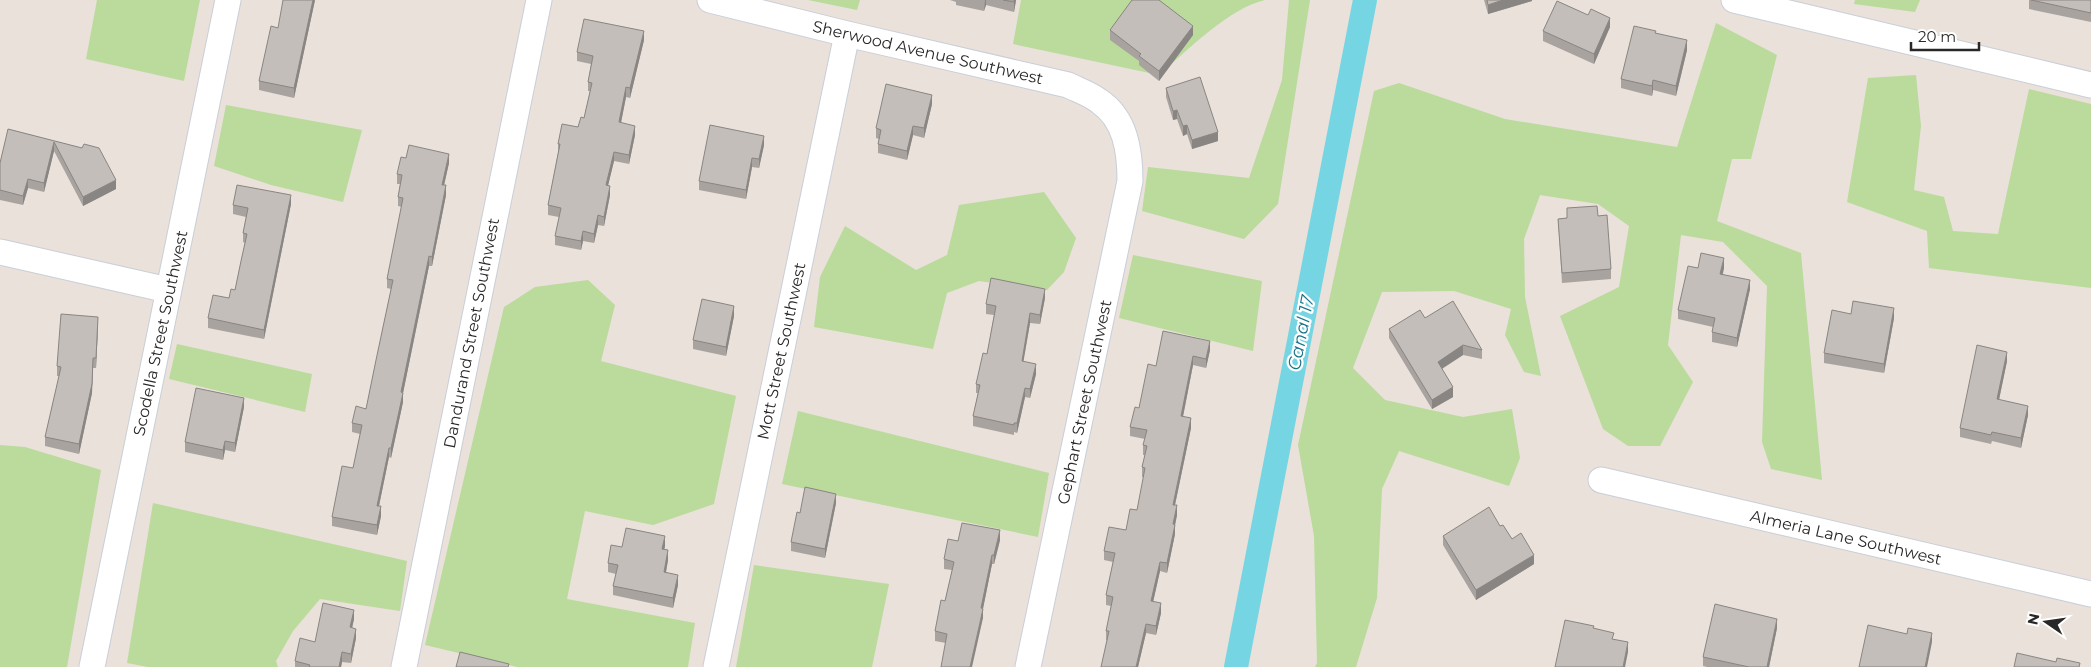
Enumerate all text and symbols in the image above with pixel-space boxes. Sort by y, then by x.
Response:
street label: Sherwood Avenue Southwest [811,17,1046,88]
scale bar [1911,20,1978,52]
text: 20 m [1918,27,1956,46]
street label: Dandurand Street Southwest [440,216,503,450]
street label: Scodella Street Southwest [129,228,192,438]
street label: Mott Street Southwest [753,260,810,441]
water label: Canal 17 [1283,292,1319,372]
street label: Gephart Street Southwest [1054,298,1116,506]
street label: Almeria Lane Southwest [1748,506,1944,569]
north arrow [2021,597,2071,647]
text: N [2023,612,2043,627]

